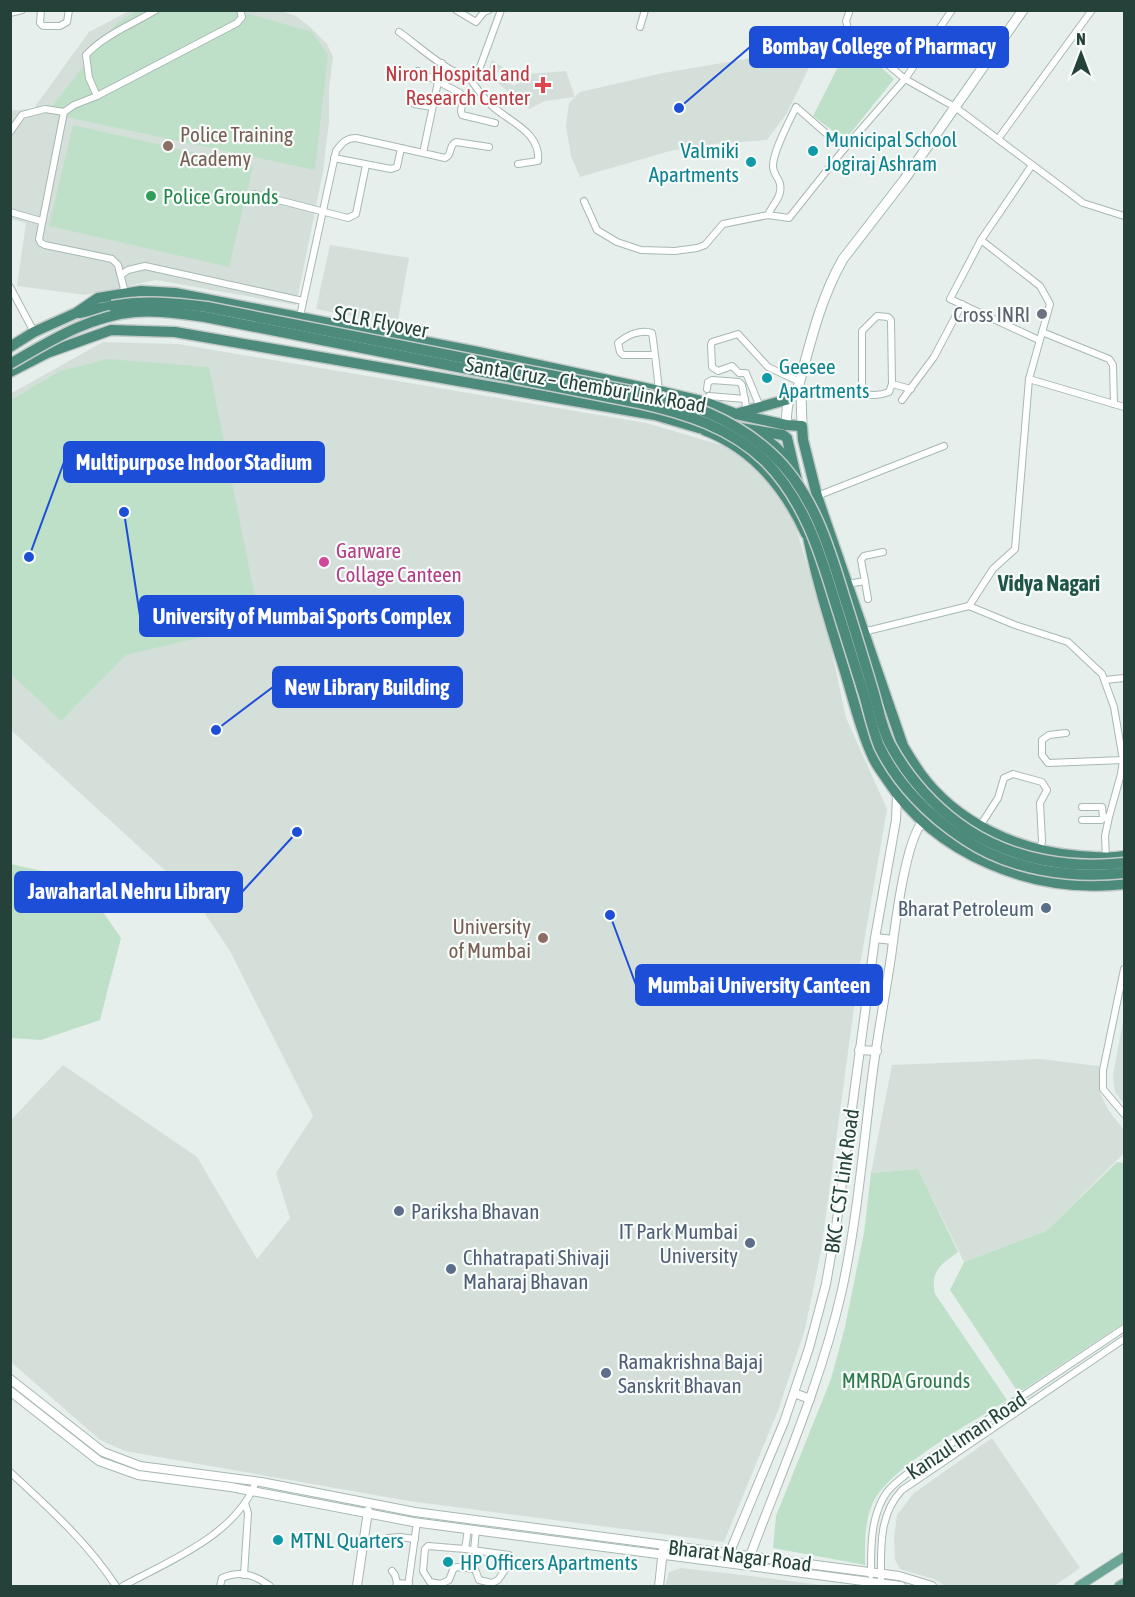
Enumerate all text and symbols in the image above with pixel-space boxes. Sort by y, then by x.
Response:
north arrow [1051,24,1111,84]
callout: Bombay College of Pharmacy [750,27,1008,67]
text: N [1076,30,1086,48]
text: Bombay College of Pharmacy [762,33,996,59]
place label: Niron Hospital and Research Center [385,61,531,109]
marker: Niron Hospital and Research Center [534,76,552,94]
place label: Police Training Academy [180,122,293,170]
place label: Municipal School Jogiraj Ashram [825,127,958,175]
place label: Valmiki Apartments [649,138,739,186]
marker: Police Training Academy [161,139,175,153]
marker: Municipal School Jogiraj Ashram [806,144,820,158]
marker: Valmiki Apartments [744,155,758,169]
place label: Police Grounds [163,184,278,208]
marker: Police Grounds [144,189,158,203]
street label: SCLR Flyover [332,300,431,342]
place label: Cross INRI [953,302,1030,326]
marker: Cross INRI [1035,307,1049,321]
street label: Santa Cruz – Chembur Link Road [464,351,708,417]
place label: Geesee Apartments [779,354,869,402]
marker: Geesee Apartments [760,371,774,385]
callout: Multipurpose Indoor Stadium [64,442,324,482]
text: Multipurpose Indoor Stadium [76,449,312,475]
place label: Garware Collage Canteen [336,538,462,586]
marker: Garware Collage Canteen [317,555,331,569]
district label: Vidya Nagari [997,570,1100,596]
callout: University of Mumbai Sports Complex [140,596,463,636]
text: University of Mumbai Sports Complex [153,603,452,629]
callout: New Library Building [273,667,462,707]
text: New Library Building [284,674,450,700]
callout: Jawaharlal Nehru Library [15,872,242,912]
text: Jawaharlal Nehru Library [27,878,230,904]
place label: Bharat Petroleum [898,896,1034,920]
marker: Bharat Petroleum [1039,901,1053,915]
place label: University of Mumbai [449,914,531,962]
marker: University of Mumbai [536,931,550,945]
callout: Mumbai University Canteen [636,965,882,1005]
text: Mumbai University Canteen [648,972,870,998]
street label: BKC - CST Link Road [819,1107,863,1255]
place label: Pariksha Bhavan [411,1199,539,1223]
marker: Pariksha Bhavan [392,1204,406,1218]
place label: IT Park Mumbai University [619,1219,738,1267]
marker: IT Park Mumbai University [743,1236,757,1250]
place label: Chhatrapati Shivaji Maharaj Bhavan [463,1245,609,1293]
marker: Chhatrapati Shivaji Maharaj Bhavan [444,1262,458,1276]
place label: Ramakrishna Bajaj Sanskrit Bhavan [618,1349,763,1397]
marker: Ramakrishna Bajaj Sanskrit Bhavan [599,1366,613,1380]
park label: MMRDA Grounds [842,1368,970,1392]
street label: Kanzul Iman Road [902,1386,1030,1484]
place label: MTNL Quarters [290,1528,404,1552]
marker: MTNL Quarters [271,1533,285,1547]
street label: Bharat Nagar Road [667,1534,813,1576]
place label: HP Officers Apartments [460,1550,638,1574]
marker: HP Officers Apartments [441,1555,455,1569]

